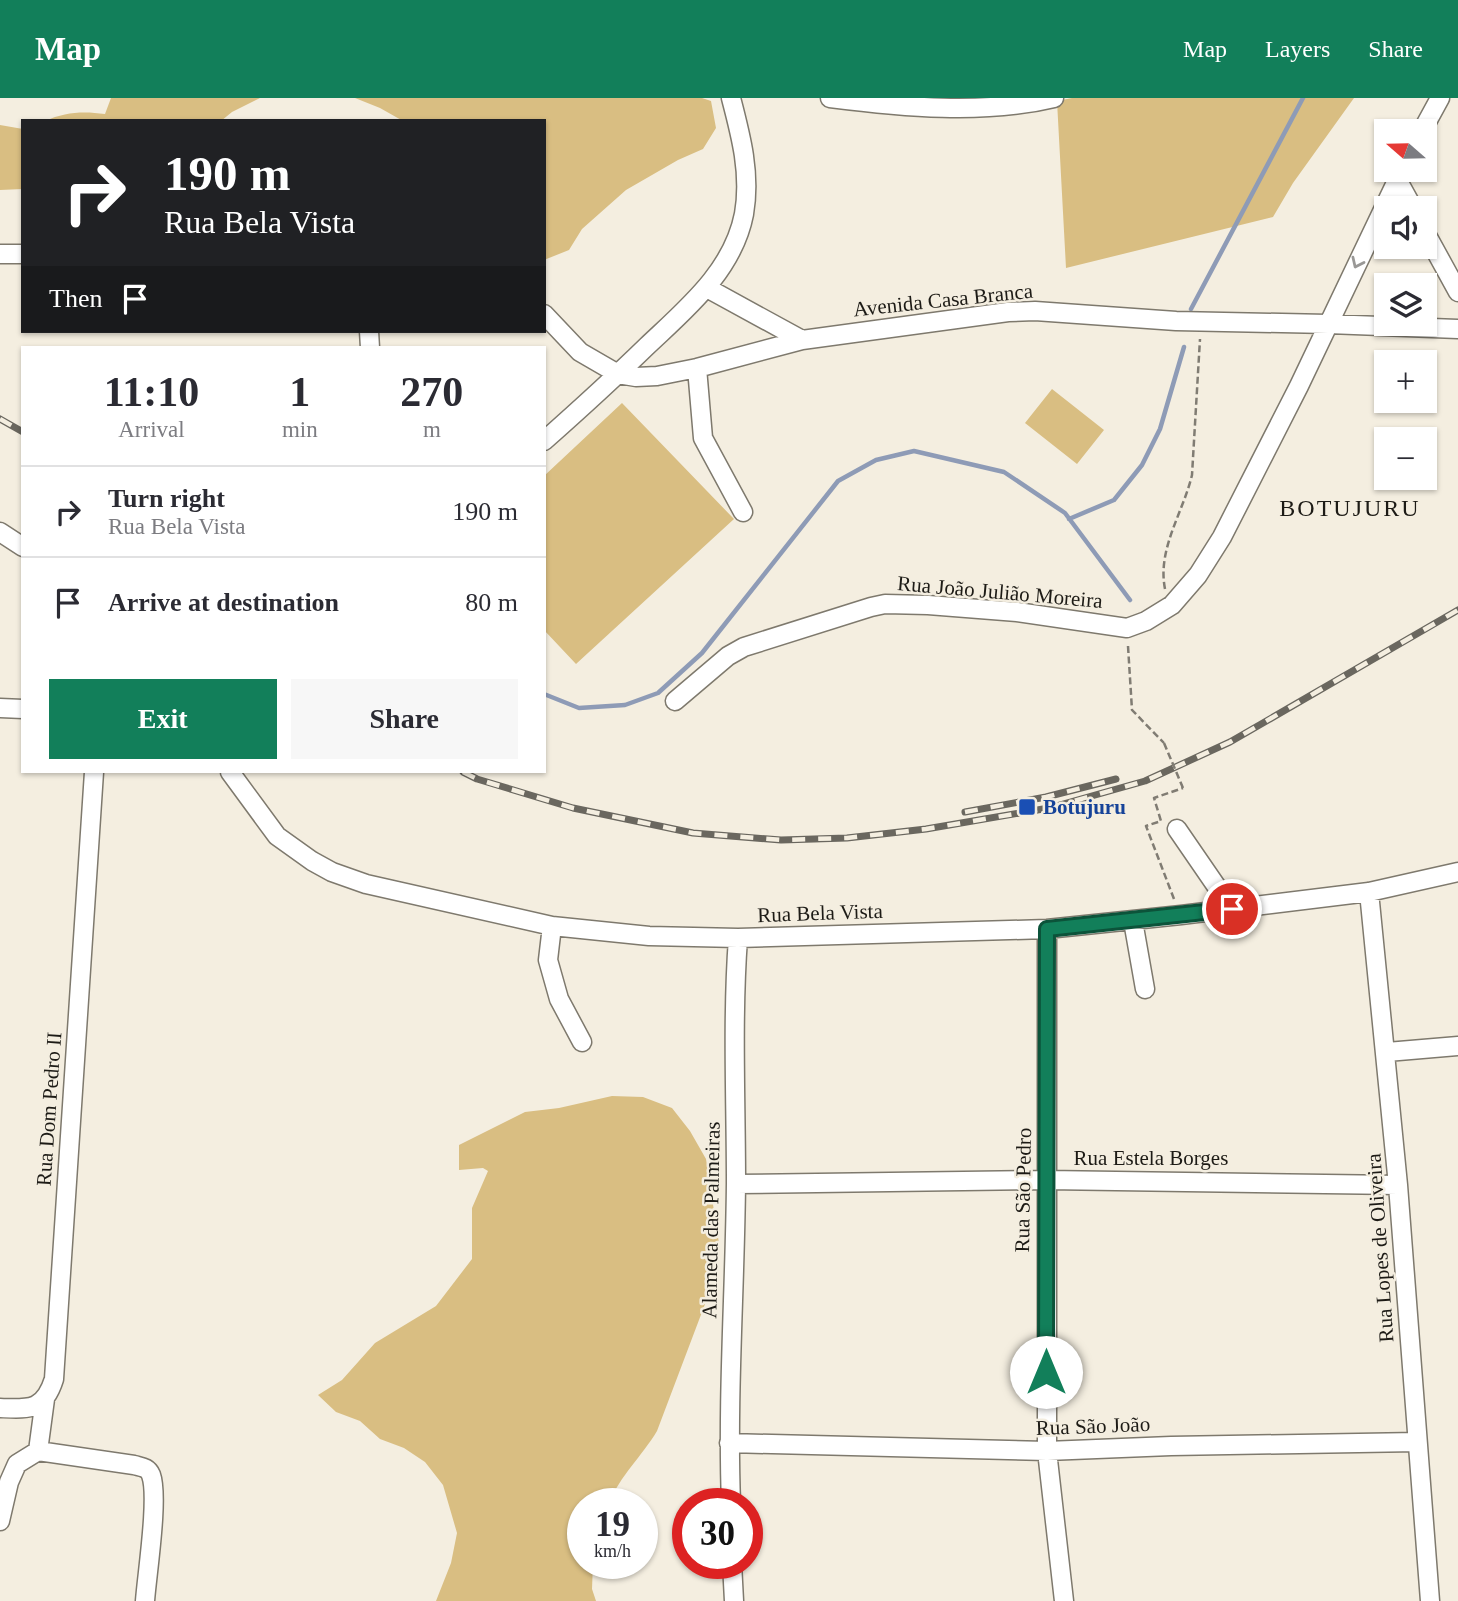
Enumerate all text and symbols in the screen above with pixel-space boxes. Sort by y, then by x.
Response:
text: Map [35,31,101,67]
text: Map [1183,36,1227,62]
text: Layers [1265,36,1330,62]
text: Share [1368,36,1423,62]
north arrow [1374,119,1437,182]
map controls [1374,119,1437,490]
text: 190 m [164,146,291,201]
icon: right [49,147,140,238]
button: sound [1374,196,1437,259]
text: Rua Bela Vista [164,204,355,240]
one-way arrow [1351,255,1365,268]
button: layers [1374,273,1437,336]
street label: Avenida Casa Branca [852,279,1035,321]
icon: arrive [116,280,154,318]
text: Then [49,284,102,313]
button: + [1374,350,1437,413]
text: 11:10 [104,369,199,415]
text: 1 [289,369,310,415]
text: 270 [400,369,463,415]
text: Arrival [118,417,185,442]
text: min [282,417,318,442]
text: m [423,417,441,442]
button: − [1374,427,1437,490]
text: Turn right [108,484,225,513]
icon: right [49,493,87,531]
district label: BOTUJURU [1279,495,1421,521]
text: 190 m [452,497,518,526]
text: Rua Bela Vista [108,514,245,539]
street label: Rua João Julião Moreira [896,571,1104,613]
icon: arrive [49,584,87,622]
text: Arrive at destination [108,588,339,617]
text: 80 m [465,588,518,617]
button: Exit [49,679,277,759]
button: Share [291,679,518,759]
place label: Botujuru [1043,795,1126,819]
marker: Botujuru [1017,797,1037,817]
pin [1202,879,1262,939]
icon: arrive [1213,890,1251,928]
street label: Rua Bela Vista [757,899,884,927]
street label: Rua Dom Pedro II [32,1031,66,1187]
street label: Alameda das Palmeiras [697,1121,725,1319]
street label: Rua São Pedro [1010,1127,1036,1253]
street label: Rua Estela Borges [1074,1146,1228,1170]
street label: Rua Lopes de Oliveira [1361,1152,1399,1343]
position arrow [1009,1335,1083,1409]
street label: Rua São João [1035,1412,1151,1440]
speed limit sign: 30 [672,1488,763,1579]
text: 19 [595,1505,630,1544]
text: km/h [594,1541,631,1561]

